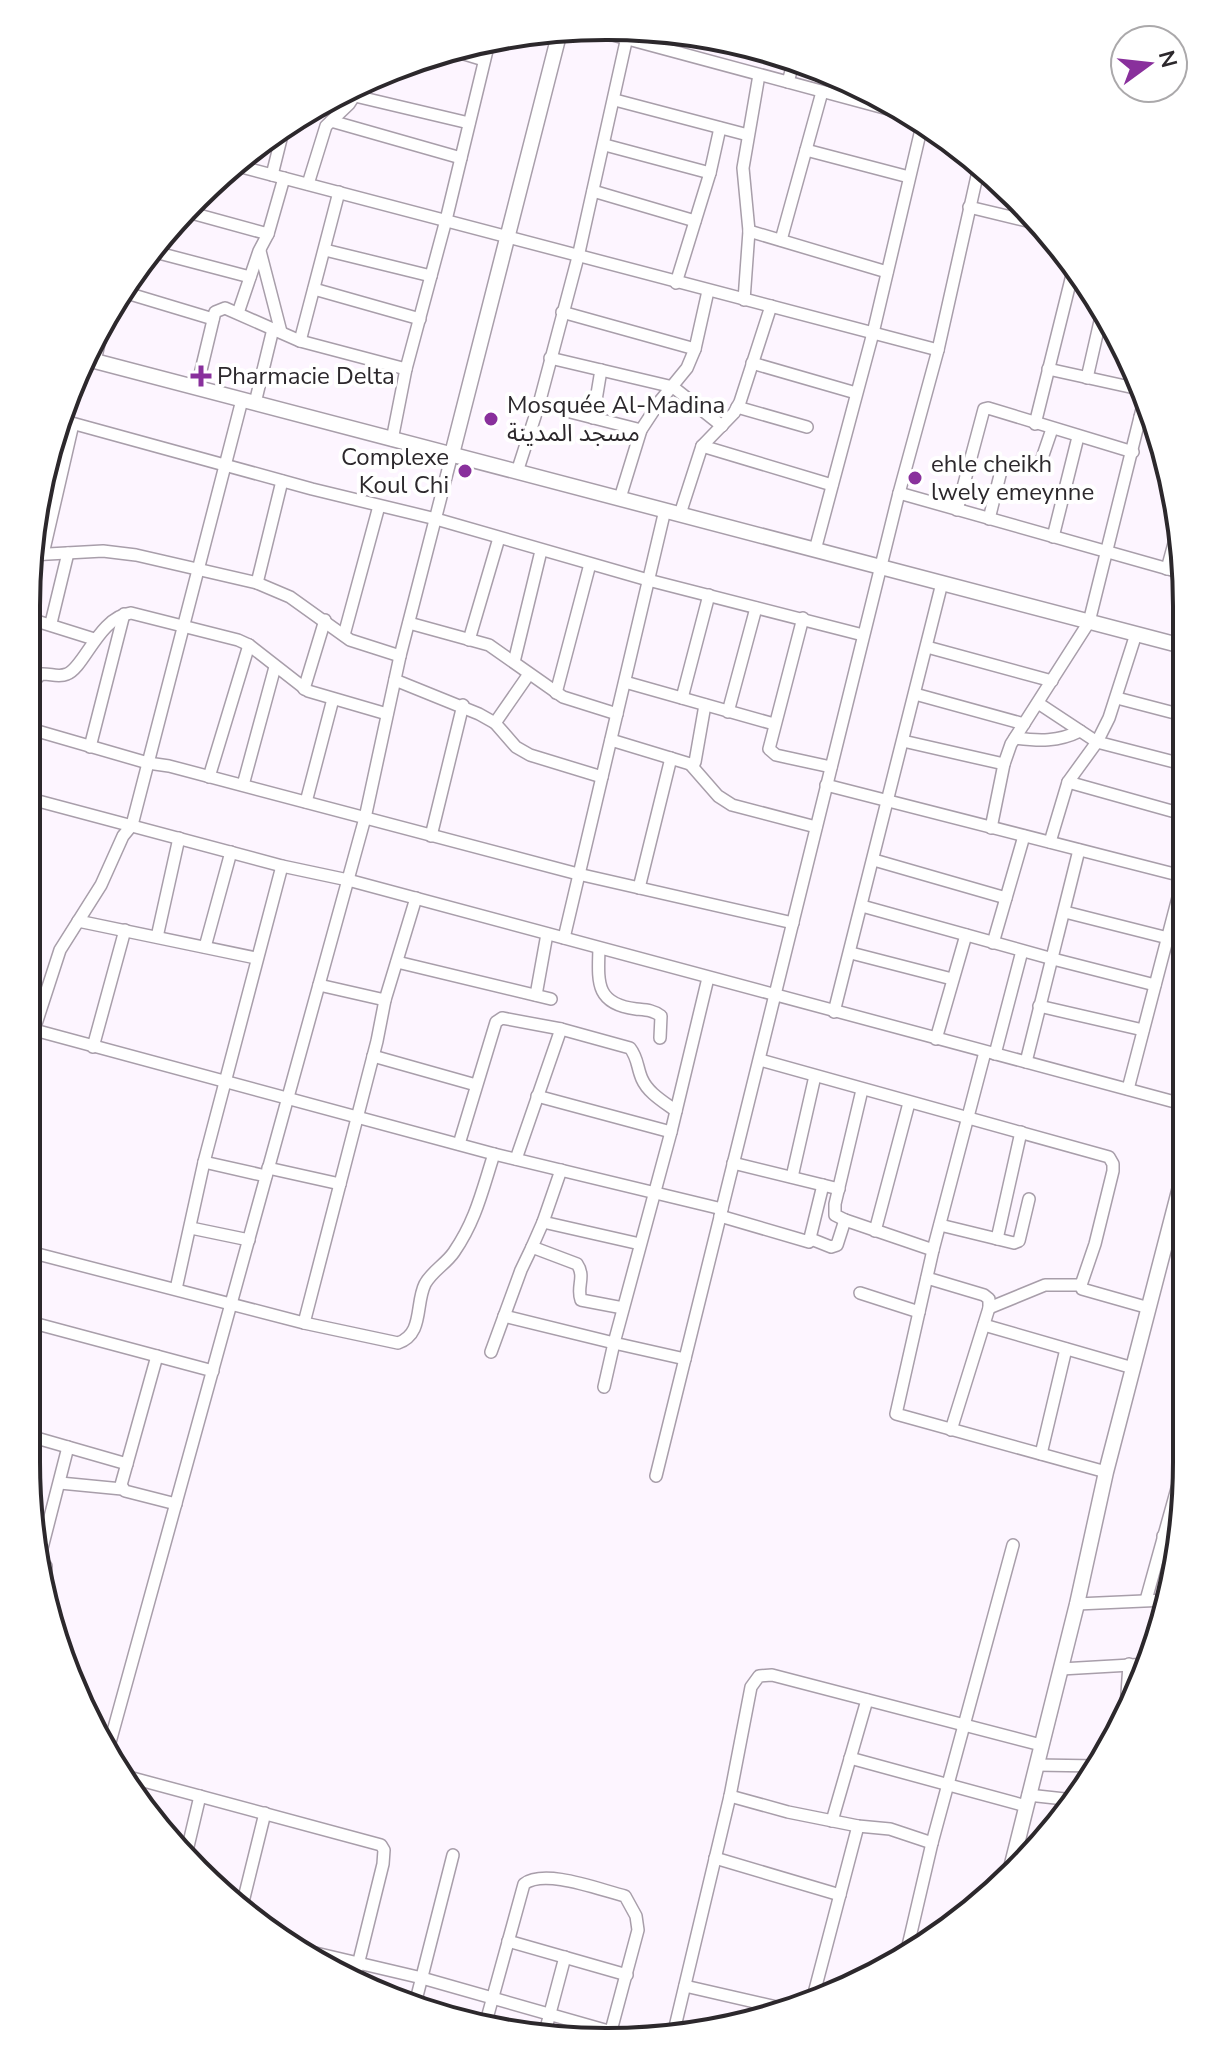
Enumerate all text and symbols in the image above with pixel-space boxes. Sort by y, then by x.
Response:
north arrow [1109,24,1189,104]
text: N [1151,47,1184,71]
place label: Pharmacie Delta [217,360,395,392]
marker: Pharmacie Delta [192,367,210,385]
place label: Mosquée Al-Madina مسجد المدينة [507,389,725,449]
marker: Mosquée Al-Madina مسجد المدينة [482,410,500,428]
place label: Complexe Koul Chi [341,441,449,501]
place label: ehle cheikh lwely emeynne [931,448,1094,508]
marker: Complexe Koul Chi [456,462,474,480]
marker: ehle cheikh lwely emeynne [906,469,924,487]

